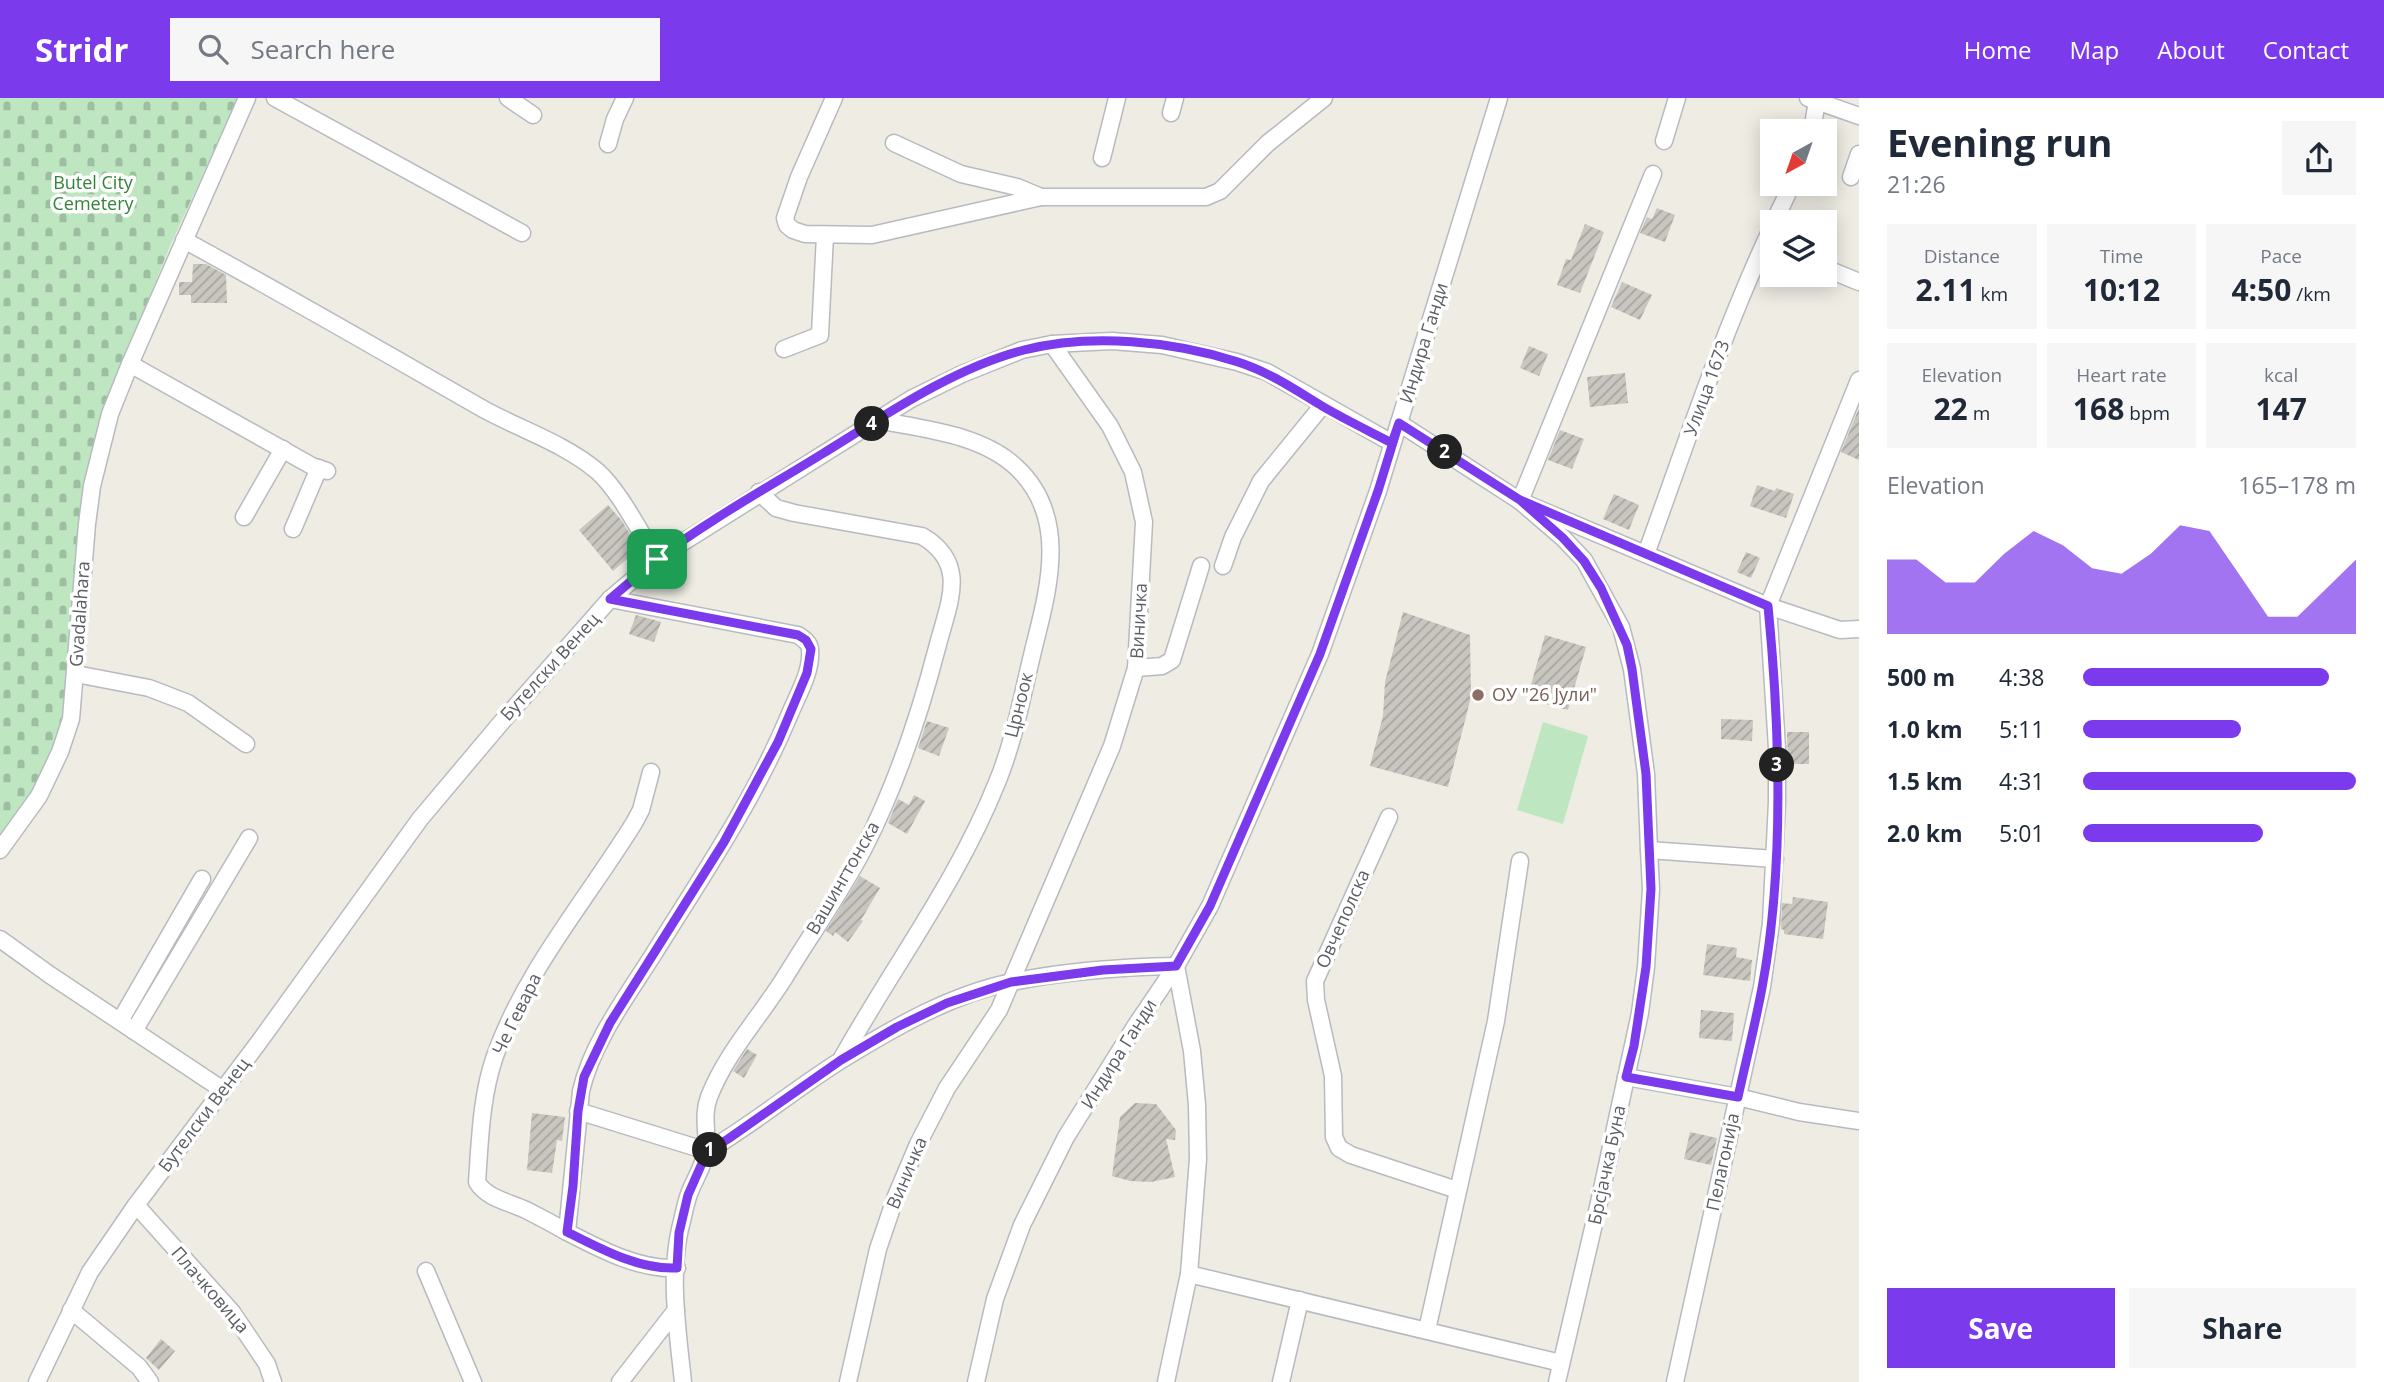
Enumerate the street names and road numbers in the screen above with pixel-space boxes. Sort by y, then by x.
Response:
street label: Индира Ганди [1393,279,1453,406]
street label: Улица 1673 [1678,337,1734,439]
street label: Gvadalahara [63,560,95,668]
street label: Виничка [1124,582,1152,660]
street label: Бутелски Венец [494,607,604,725]
street label: Црноок [998,669,1038,740]
street label: Вашингтонска [800,817,884,938]
street label: Овчеполска [1310,865,1375,972]
street label: Че Гевара [486,969,546,1058]
street label: Индира Ганди [1075,994,1161,1113]
street label: Бутелски Венец [152,1052,254,1177]
street label: Брсјачка Буна [1582,1103,1630,1227]
street label: Пелагонија [1700,1111,1744,1213]
street label: Виничка [880,1133,932,1212]
street label: Плачковица [166,1241,255,1338]

